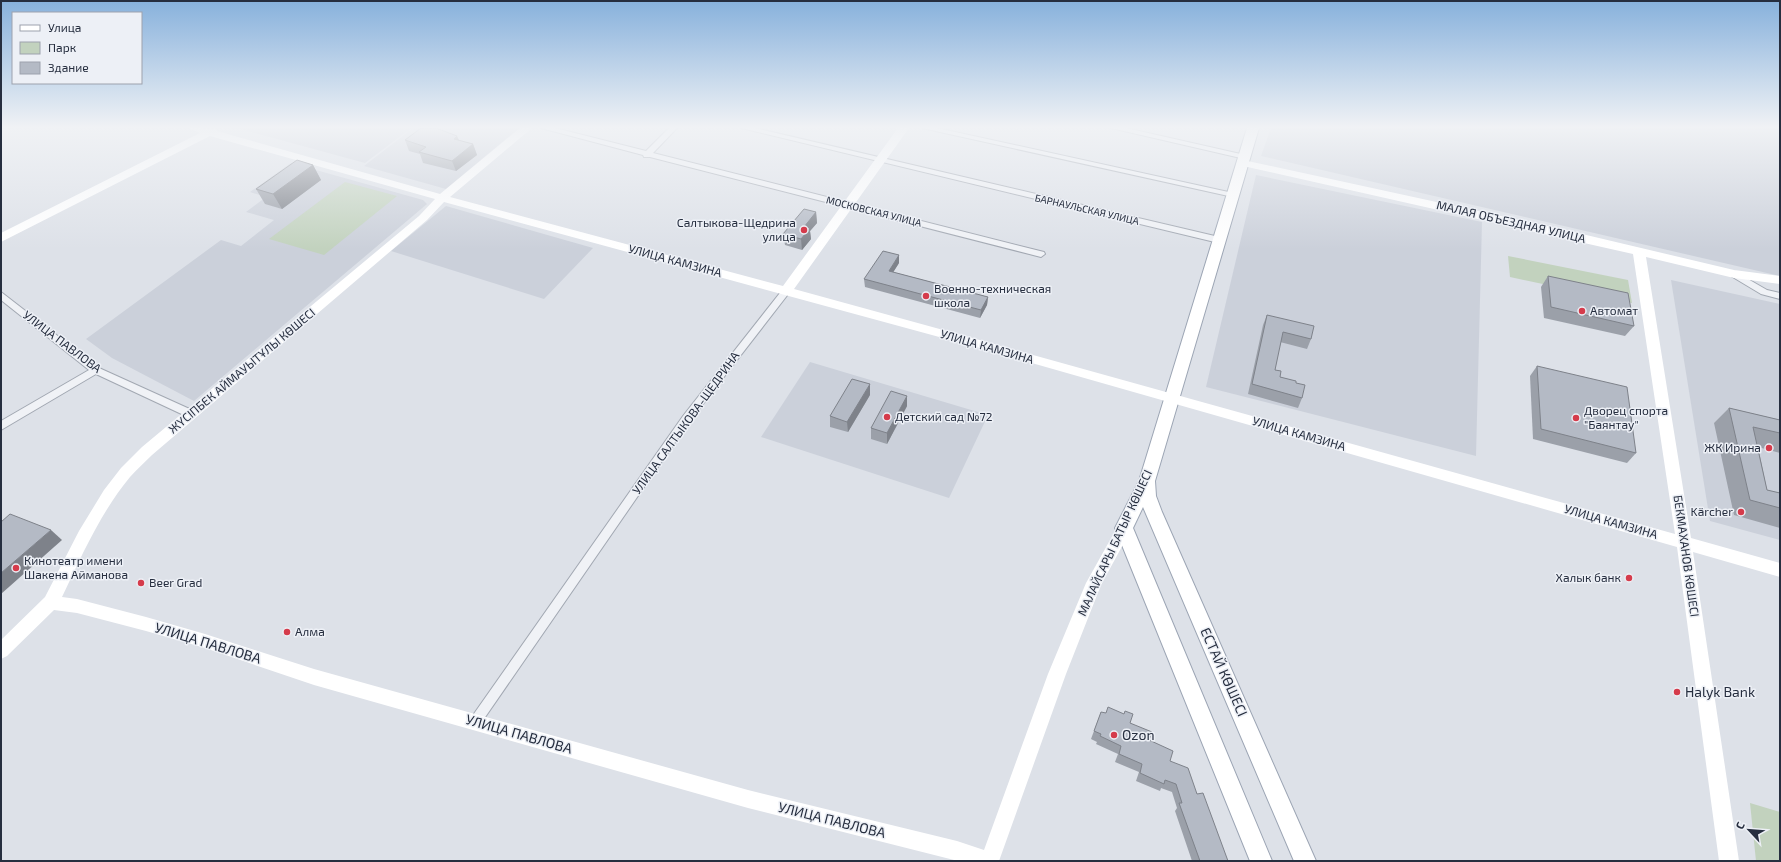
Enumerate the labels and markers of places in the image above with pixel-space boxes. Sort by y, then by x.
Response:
place label: Салтыкова-Щедрина улица [677,215,796,244]
marker: Салтыкова-Щедрина улица [799,225,809,235]
place label: Военно-техническая школа [934,281,1051,309]
marker: Военно-техническая школа [921,291,931,301]
place label: Автомат [1590,303,1638,317]
marker: Автомат [1577,306,1587,316]
place label: Дворец спорта "Баянтау" [1584,403,1668,432]
place label: Детский сад №72 [895,409,993,423]
marker: Детский сад №72 [882,412,892,422]
marker: Дворец спорта "Баянтау" [1571,413,1581,423]
place label: ЖК Ирина [1704,440,1761,454]
marker: ЖК Ирина [1764,443,1774,453]
place label: Kärcher [1691,504,1733,518]
marker: Kärcher [1736,507,1746,517]
place label: Кинотеатр имени Шакена Айманова [24,553,128,581]
marker: Кинотеатр имени Шакена Айманова [11,563,21,573]
place label: Халык банк [1556,570,1622,584]
marker: Халык банк [1624,573,1634,583]
place label: Beer Grad [149,575,202,589]
marker: Beer Grad [136,578,146,588]
place label: Алма [295,624,325,638]
marker: Алма [282,627,292,637]
place label: Halyk Bank [1685,683,1755,700]
marker: Halyk Bank [1672,687,1682,697]
place label: Ozon [1122,726,1155,743]
marker: Ozon [1109,730,1119,740]

